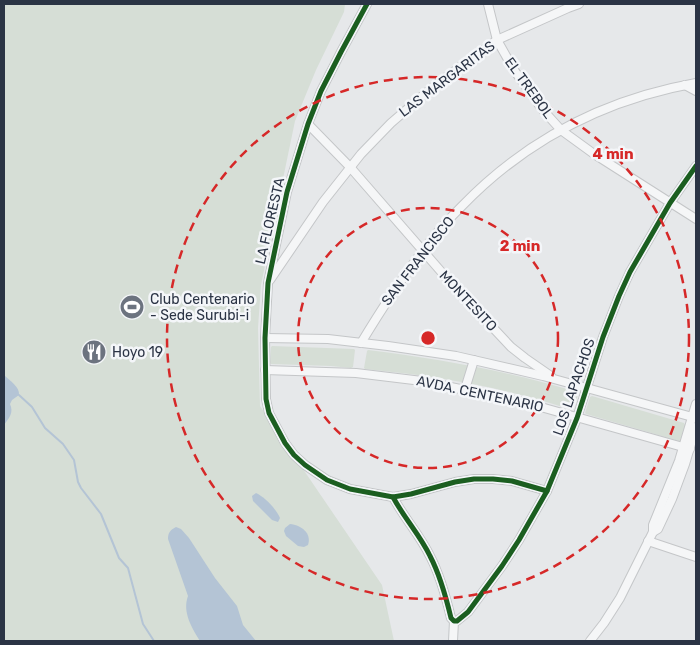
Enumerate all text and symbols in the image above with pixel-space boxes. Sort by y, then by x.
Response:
street label: LAS MARGARITAS [396,37,499,121]
street label: EL TREBOL [501,54,557,122]
text: 4 min [592,145,634,163]
street label: LA FLORESTA [252,175,288,266]
street label: SAN FRANCISCO [378,213,458,309]
text: 2 min [500,237,540,255]
street label: MONTESITO [436,267,500,335]
place label: Club Centenario - Sede Surubi-i [150,291,255,324]
sports icon: Club Centenario - Sede Surubi-i [119,294,145,320]
centre of rings [419,329,437,347]
street label: LOS LAPACHOS [549,336,599,438]
restaurant icon: Hoyo 19 [81,339,107,365]
place label: Hoyo 19 [112,344,163,361]
street label: AVDA. CENTENARIO [415,372,545,416]

